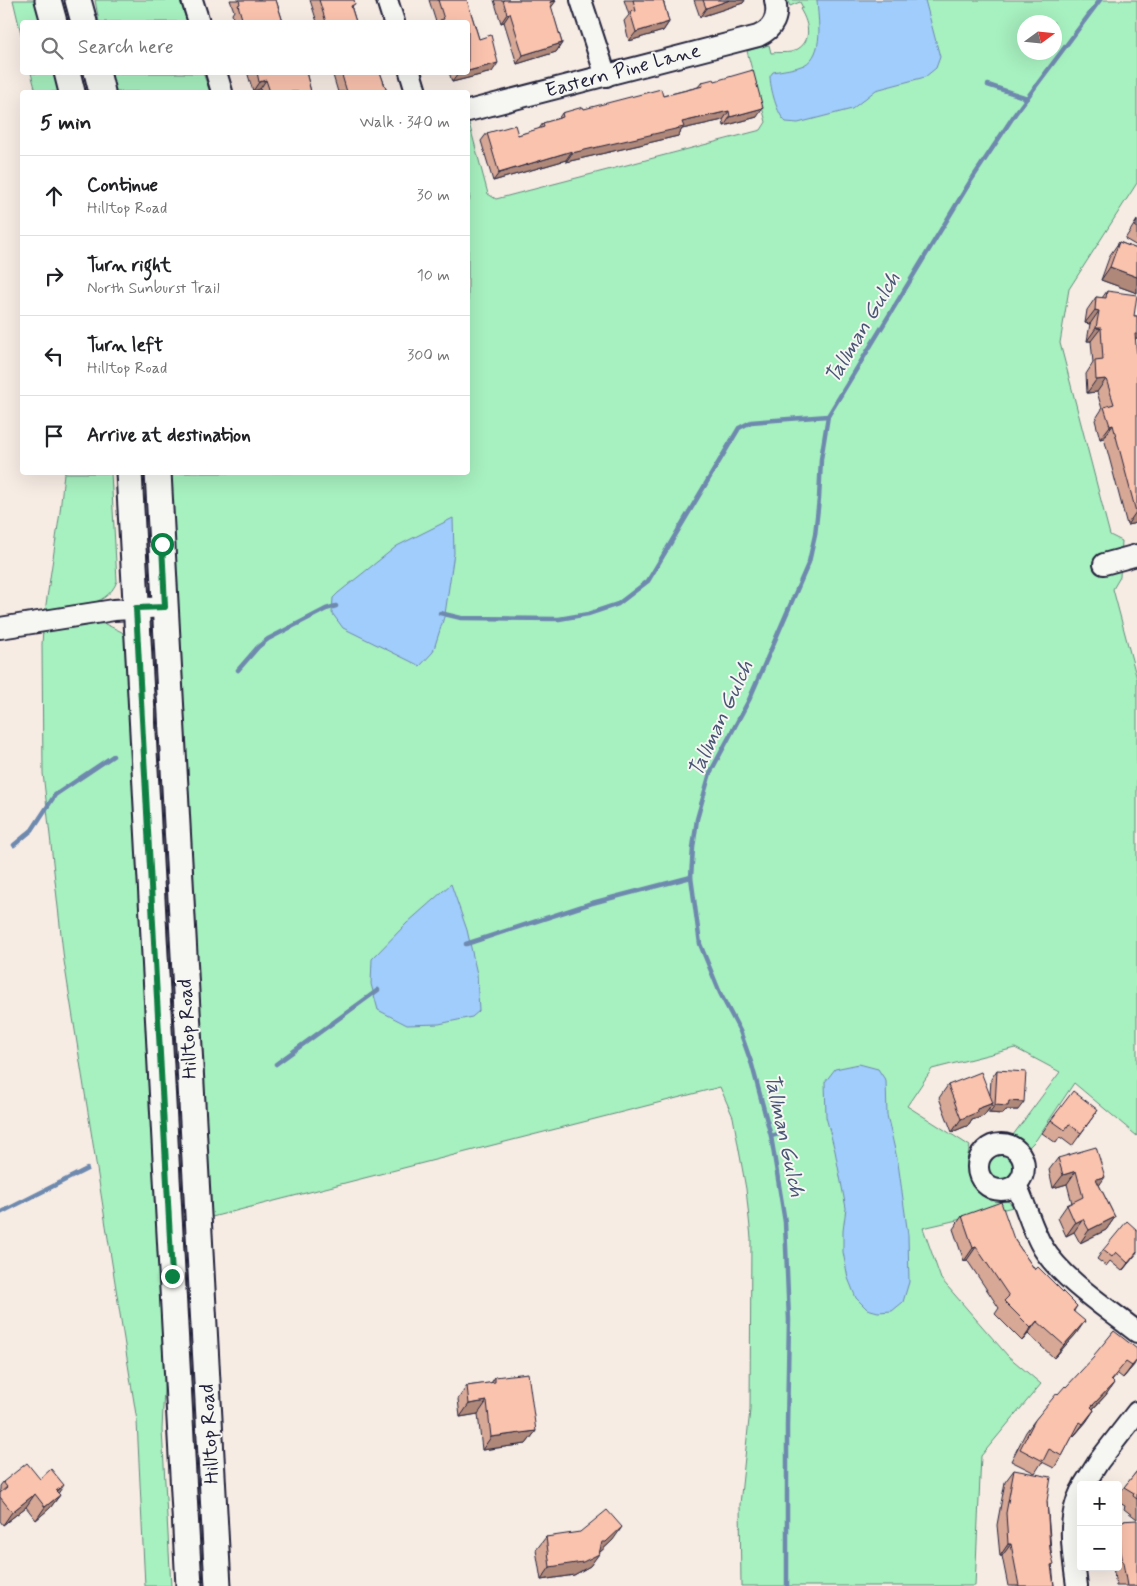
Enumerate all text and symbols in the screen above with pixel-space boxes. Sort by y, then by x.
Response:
north arrow [1017,15,1062,60]
search box [20,20,470,75]
icon: search [38,34,66,62]
text: Search here [78,35,174,60]
street label: Eastern Pine Lane [542,37,704,105]
text: 5 min [40,109,92,137]
text: Walk · 340 m [360,112,450,133]
text: Continue [87,173,158,198]
icon: ahead [40,182,68,210]
text: 30 m [417,185,450,206]
text: Hilltop Road [87,198,167,219]
text: Turn right [87,253,171,278]
icon: right [40,262,68,290]
text: 10 m [417,265,450,286]
water label: Tallman Gulch [819,267,908,389]
text: North Sunburst Trail [87,278,220,299]
text: Turn left [87,333,163,358]
icon: left [40,342,68,370]
text: 300 m [407,345,450,366]
text: Hilltop Road [87,358,167,379]
icon: arrive [40,422,68,450]
text: Arrive at destination [87,423,251,448]
route start [151,533,174,556]
water label: Tallman Gulch [682,656,760,782]
street label: Hilltop Road [172,978,204,1080]
water label: Tallman Gulch [757,1071,811,1200]
route end [161,1265,184,1288]
street label: Hilltop Road [194,1383,226,1485]
map controls [1077,1481,1122,1571]
button: + [1077,1481,1122,1526]
button: − [1077,1526,1122,1571]

